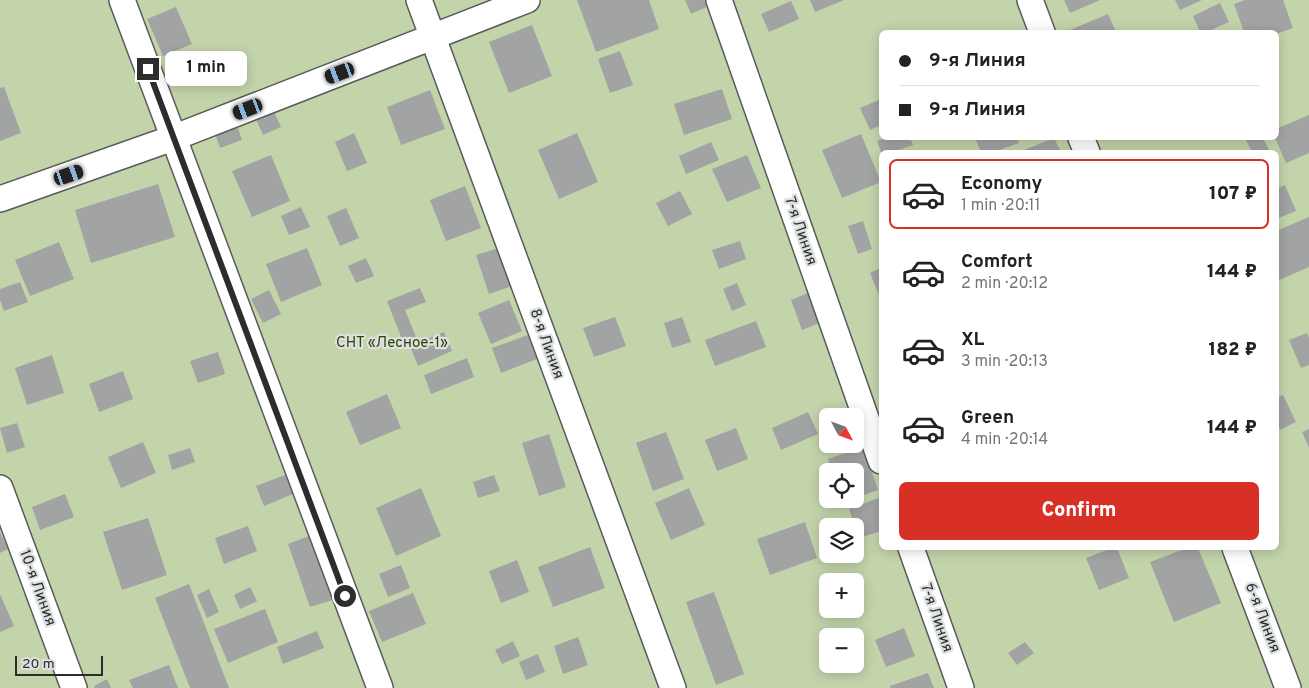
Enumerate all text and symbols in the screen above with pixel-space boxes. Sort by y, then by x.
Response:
text: 9-я Линия [929,49,1026,73]
callout: 1 min [166,52,248,86]
route end [137,58,159,80]
text: 1 min [186,58,226,78]
car [323,61,356,85]
car [231,97,264,121]
text: 9-я Линия [929,98,1026,122]
car [52,163,85,187]
icon: car [901,172,946,217]
text: Economy [961,172,1042,196]
text: 107 ₽ [1209,182,1257,206]
street label: 7-я Линия [779,194,821,268]
text: 1 min · 20:11 [961,196,1040,216]
icon: car [901,250,946,295]
text: Comfort [961,250,1033,274]
text: 144 ₽ [1207,260,1257,284]
text: 2 min · 20:12 [961,274,1048,294]
street label: 8-я Линия [525,306,567,382]
icon: car [901,328,946,373]
text: XL [961,328,984,352]
park label: СНТ «Лесное-1» [336,334,448,353]
text: 182 ₽ [1208,338,1257,362]
text: 3 min · 20:13 [961,352,1048,372]
icon: car [901,406,946,451]
text: Green [961,406,1014,430]
north arrow [819,408,864,452]
map controls [819,408,864,673]
text: 144 ₽ [1207,416,1257,440]
text: 4 min · 20:14 [961,430,1048,450]
button: locate [819,463,864,508]
button: Confirm [899,482,1259,540]
button: layers [819,518,864,563]
street label: 10-я Линия [14,547,60,629]
button: + [819,573,864,618]
street label: 6-я Линия [1240,580,1284,656]
street label: 7-я Линия [915,581,957,655]
route start [334,585,356,607]
button: − [819,628,864,673]
scale bar [15,653,102,676]
text: 20 m [22,656,55,673]

